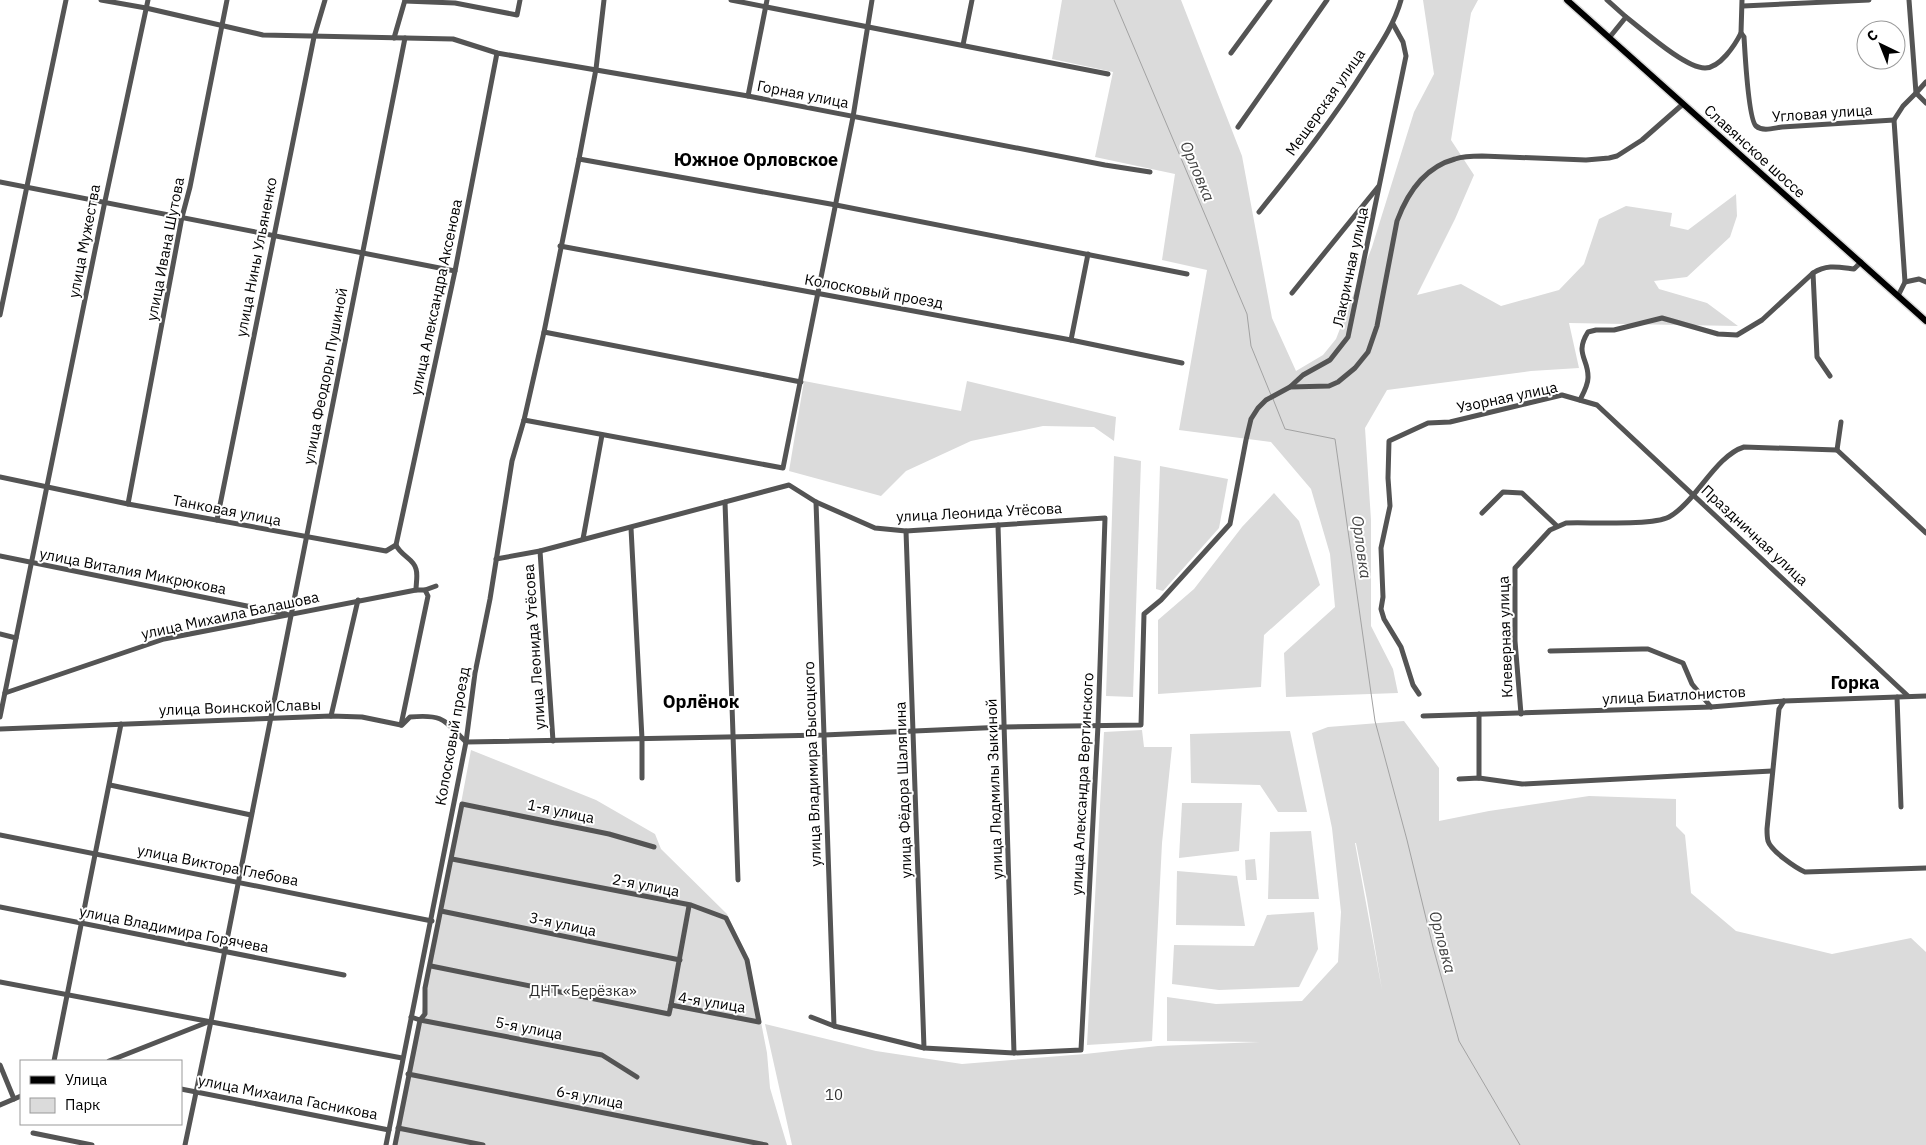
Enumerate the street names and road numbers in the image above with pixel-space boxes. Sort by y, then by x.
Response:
street label: Мещерская улица [1281,45,1369,159]
street label: Горная улица [756,76,850,112]
street label: Славянское шоссе [1700,100,1810,202]
street label: Угловая улица [1771,100,1873,126]
street label: улица Ивана Шутова [142,176,188,322]
street label: улица Нины Ульяненко [231,176,281,338]
street label: улица Мужества [64,183,104,299]
street label: улица Александра Аксенова [406,197,466,397]
street label: Лакричная улица [1328,205,1372,329]
street label: Колосковый проезд [803,269,945,313]
street label: улица Феодоры Пушиной [299,286,351,466]
street label: Узорная улица [1455,377,1559,417]
street label: Праздничная улица [1698,481,1812,589]
street label: Танковая улица [171,490,283,530]
street label: улица Леонида Утёсова [896,498,1062,526]
street label: улица Виталия Микрюкова [38,544,228,598]
street label: улица Леонида Утёсова [519,564,549,730]
street label: Клеверная улица [1493,576,1517,698]
street label: улица Михаила Балашова [139,587,321,643]
street label: улица Владимира Высоцкого [799,661,825,867]
street label: Колосковый проезд [430,665,474,807]
street label: улица Александра Вертинского [1067,672,1097,896]
street label: улица Биатлонистов [1602,682,1746,708]
street label: улица Воинской Славы [159,695,321,719]
street label: улица Людмилы Зыкиной [981,698,1007,880]
street label: улица Фёдора Шаляпина [890,701,916,879]
street label: 1-я улица [526,795,596,827]
street label: улица Виктора Глебова [136,840,300,890]
street label: 2-я улица [611,869,681,901]
street label: улица Владимира Горячева [78,901,270,957]
street label: 3-я улица [528,908,598,940]
street label: 4-я улица [677,987,747,1017]
street label: 5-я улица [494,1012,564,1044]
street label: улица Михаила Гасникова [197,1070,379,1124]
street label: 6-я улица [555,1081,625,1113]

